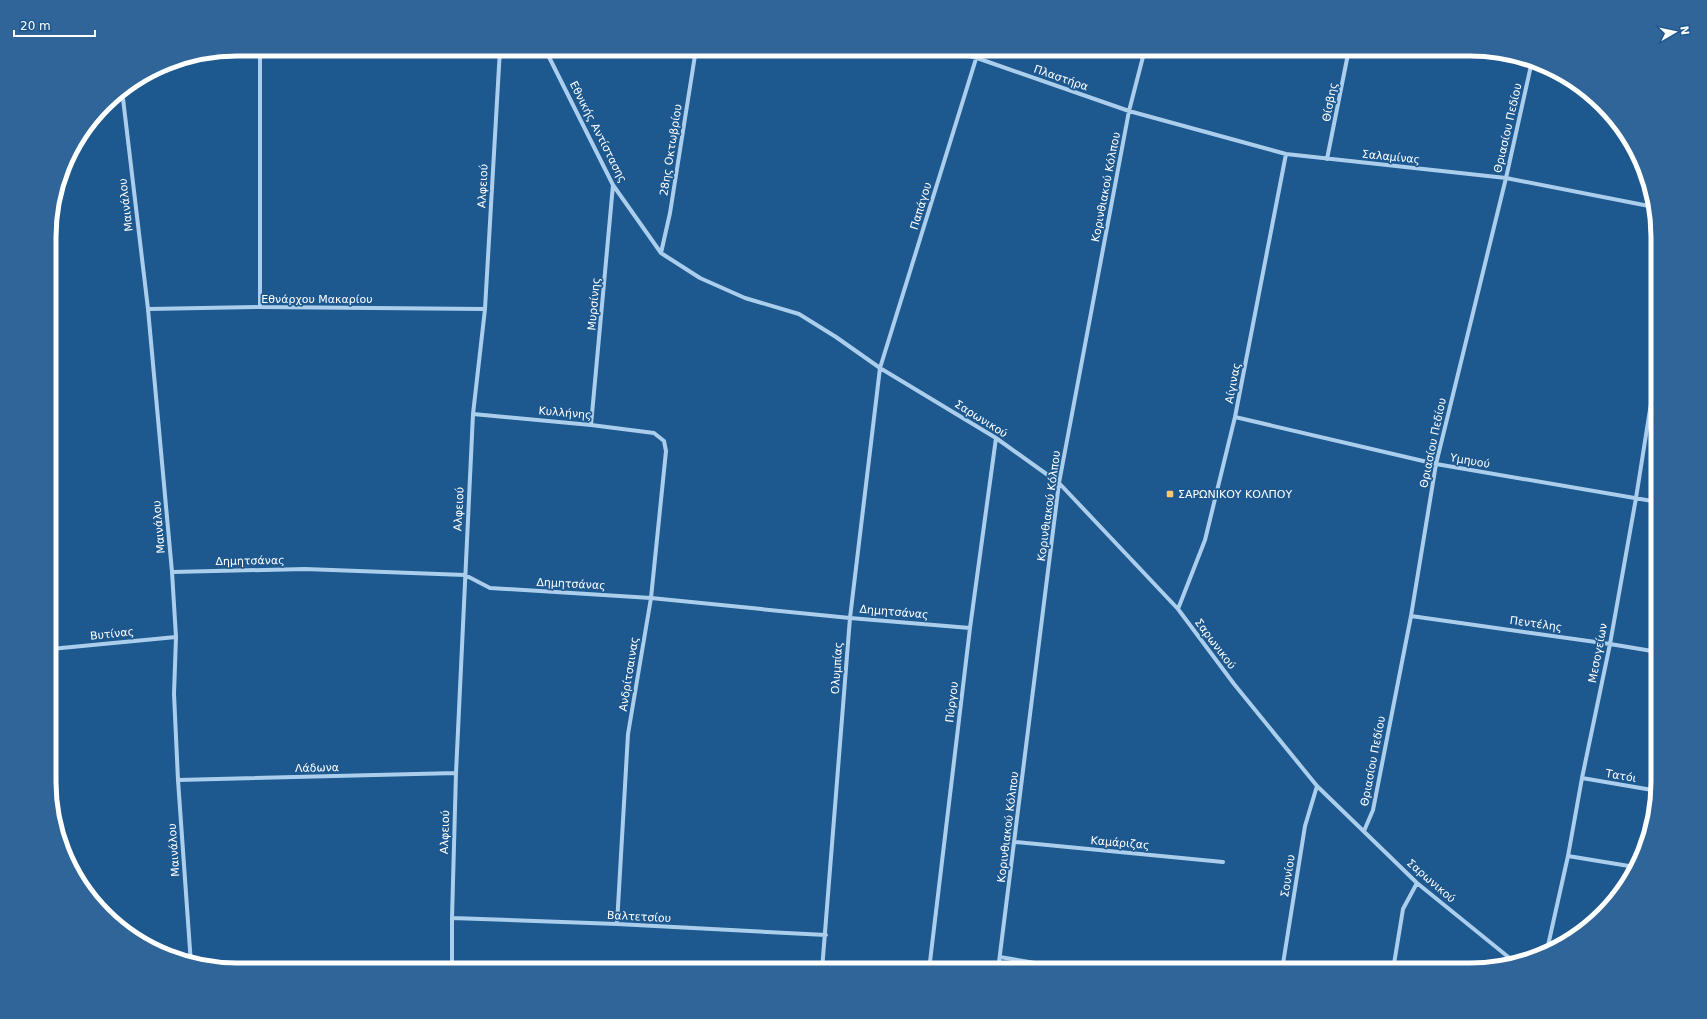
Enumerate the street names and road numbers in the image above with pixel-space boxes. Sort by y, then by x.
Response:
street label: Πλαστήρα [1032,63,1090,93]
street label: Εθνικής Αντίστασης [567,79,629,185]
street label: Θίσβης [1320,81,1340,123]
street label: Θριασίου Πεδίου [1491,82,1525,174]
street label: 28ης Οκτωβρίου [657,103,685,197]
street label: Κορινθιακού Κόλπου [1089,131,1123,243]
street label: Σαλαμίνας [1361,147,1421,167]
street label: Αλφειού [475,164,491,208]
street label: Μαινάλου [116,178,136,232]
street label: Παπάγου [908,181,934,231]
street label: Μυρσίνης [585,277,603,331]
street label: Εθνάρχου Μακαρίου [261,293,373,306]
street label: Αίγινας [1223,361,1243,405]
street label: Θριασίου Πεδίου [1417,397,1449,489]
street label: Σαρωνικού [952,398,1010,440]
street label: Κυλλήνης [538,404,592,422]
street label: Κορινθιακού Κόλπου [1035,450,1063,562]
street label: Υμηυού [1448,451,1491,471]
street label: Αλφειού [451,487,467,531]
street label: Μαινάλου [150,500,168,554]
street label: Δημητσάνας [215,554,285,568]
street label: Δημητσάνας [536,576,606,592]
street label: Δημητσάνας [859,603,929,621]
street label: Πεντέλης [1509,614,1563,634]
street label: Σαρωνικού [1192,616,1238,672]
street label: Μεσογείων [1586,622,1610,684]
street label: Βυτίνας [89,625,135,643]
street label: Ανδρίτσαινας [617,636,641,712]
street label: Ολυμπίας [829,641,845,695]
street label: Πύργου [943,681,961,723]
street label: Θριασίου Πεδίου [1358,715,1388,807]
street label: Λάδωνα [295,761,339,775]
street label: Τατόι [1604,767,1638,785]
street label: Κορινθιακού Κόλπου [995,771,1021,883]
street label: Αλφειού [438,810,452,854]
street label: Μαινάλου [166,823,182,877]
street label: Καμάριζας [1090,834,1150,852]
street label: Σουνίου [1278,854,1298,898]
street label: Σαρωνικού [1404,856,1458,906]
street label: Βαλτετσίου [607,909,671,925]

